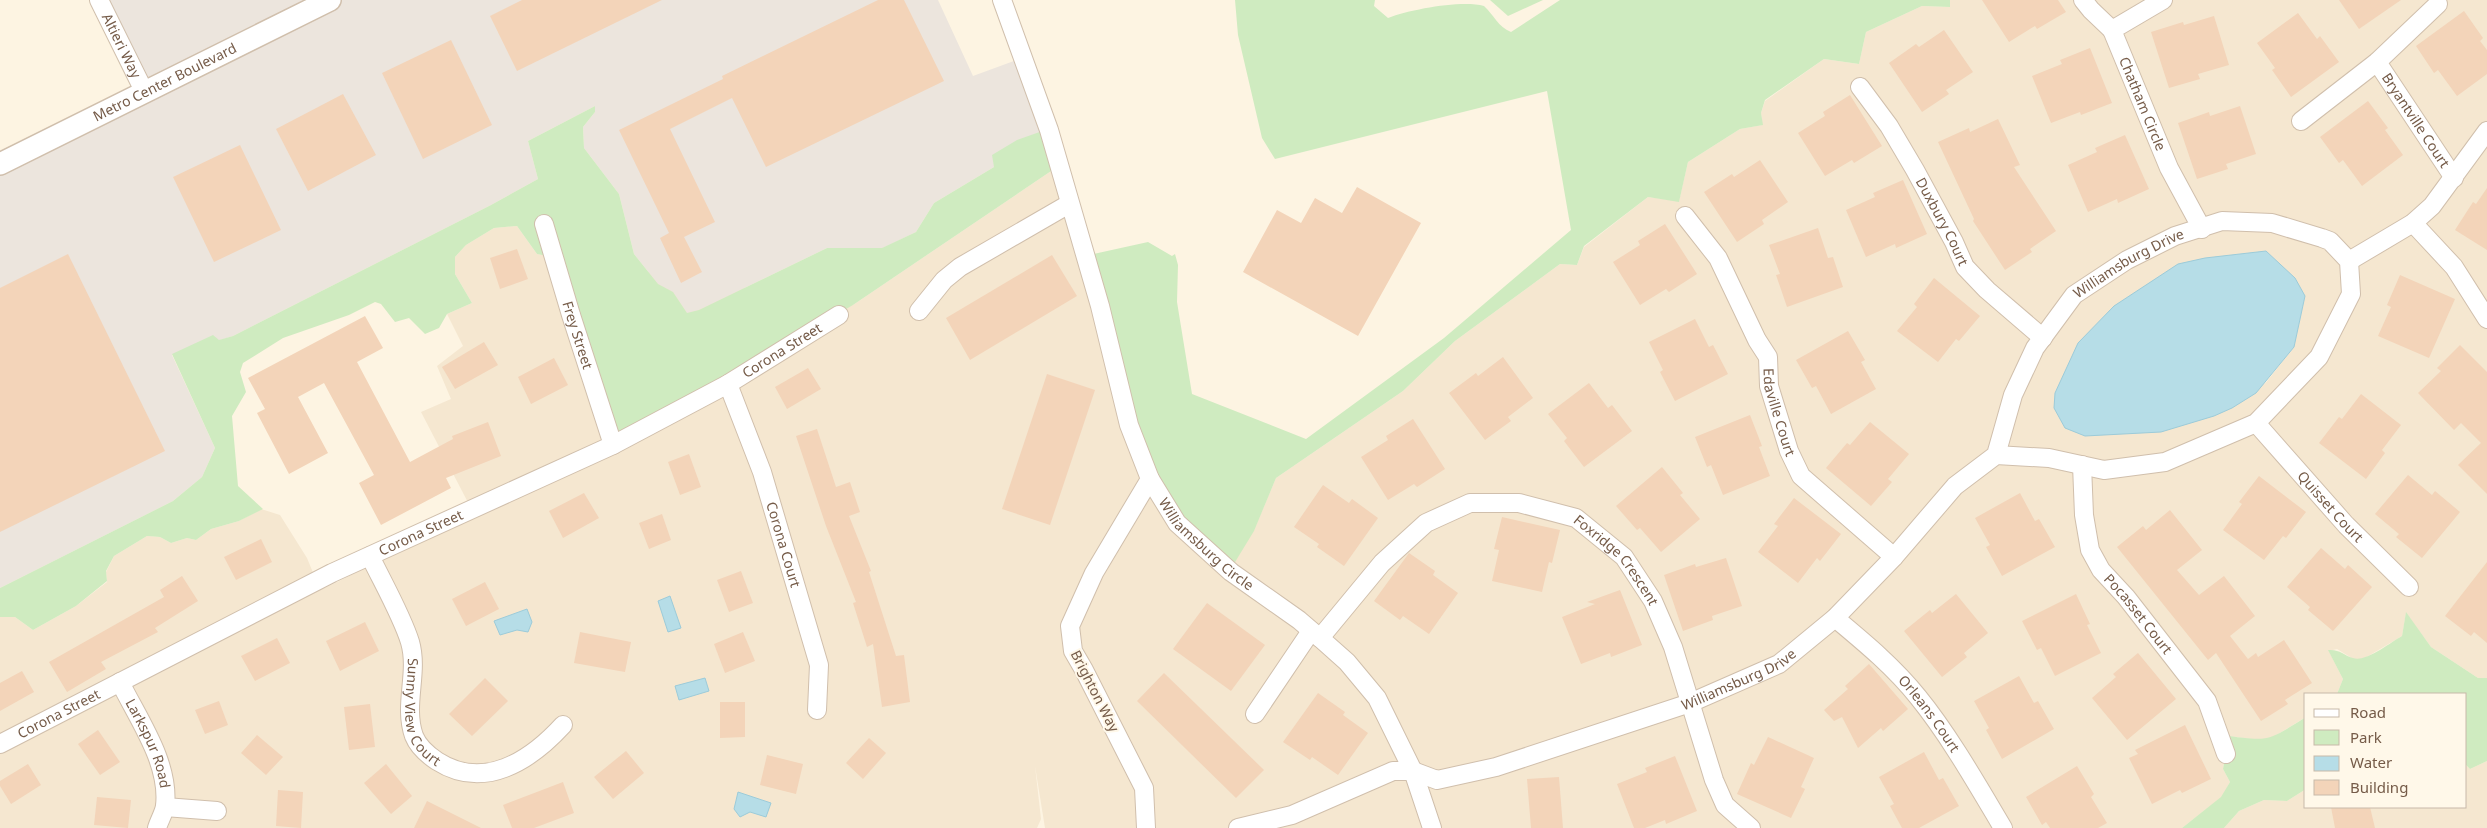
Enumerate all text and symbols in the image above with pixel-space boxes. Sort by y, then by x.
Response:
street label: Altieri Way [98,10,146,82]
street label: Metro Center Boulevard [90,38,239,125]
street label: Chatham Circle [2115,54,2171,153]
street label: Bryantville Court [2378,69,2454,171]
street label: Duxbury Court [1912,174,1973,268]
street label: Williamsburg Drive [2069,224,2186,302]
street label: Frey Street [558,299,598,371]
street label: Corona Street [738,318,825,382]
street label: Edaville Court [1759,368,1800,459]
street label: Quisset Court [2294,467,2368,546]
street label: Williamsburg Circle [1155,494,1258,594]
street label: Corona Court [762,499,806,589]
street label: Corona Street [375,505,466,560]
street label: Foxridge Crescent [1570,510,1664,608]
street label: Pocasset Court [2100,569,2177,658]
street label: Williamsburg Drive [1679,644,1800,714]
street label: Brighton Way [1067,647,1125,736]
street label: Sunny View Court [401,658,445,770]
street label: Orleans Court [1894,671,1965,756]
street label: Corona Street [14,684,103,743]
legend [2304,693,2467,808]
street label: Larkspur Road [121,695,175,789]
text: Road [2350,702,2386,722]
text: Park [2350,727,2382,747]
text: Water [2350,752,2392,772]
text: Building [2350,777,2408,797]

